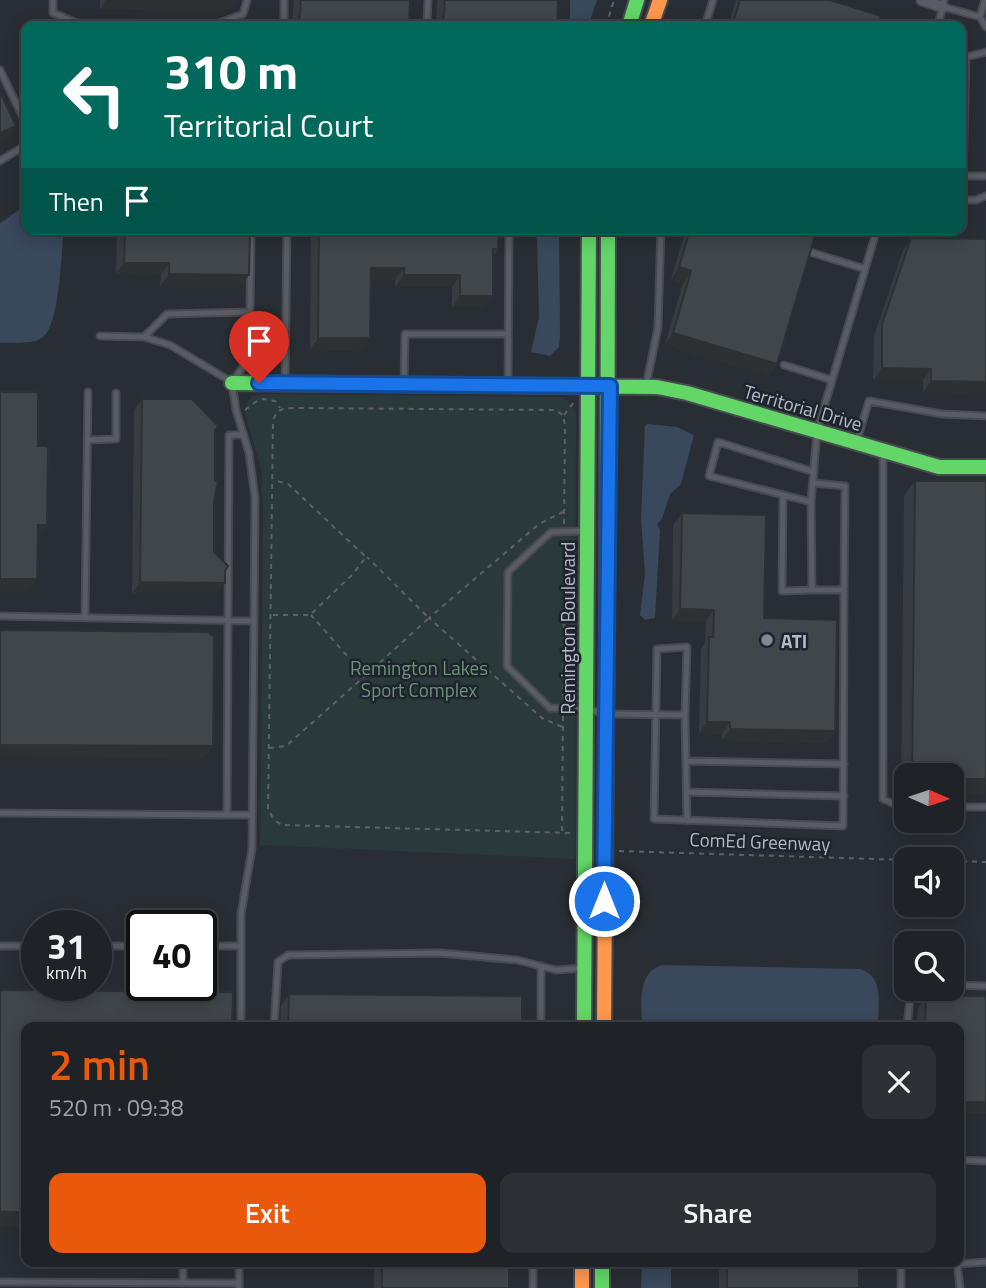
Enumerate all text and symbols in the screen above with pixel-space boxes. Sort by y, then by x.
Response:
text: 310 m [164,33,298,108]
icon: left [49,49,140,140]
text: Territorial Court [164,101,373,149]
text: Then [49,182,104,221]
icon: arrive [118,182,156,220]
pin [229,311,289,383]
icon: arrive [240,322,278,360]
street label: Territorial Drive [740,376,866,438]
street label: Remington Boulevard [553,542,582,714]
place label: ATI [781,626,807,655]
marker: ATI [759,632,775,648]
park label: Remington Lakes Sport Complex [350,653,488,704]
north arrow [894,763,964,833]
map controls [894,763,964,1001]
street label: ComEd Greenway [689,824,831,858]
button: sound [894,847,964,917]
position arrow [567,864,641,938]
speed limit sign: 40 [126,910,217,1001]
text: 31 [47,919,86,973]
button: search [894,931,964,1001]
text: km/h [46,959,87,986]
text: 2 min [49,1032,150,1096]
button: close [862,1045,936,1119]
text: 520 m · 09:38 [49,1090,184,1125]
button: Exit [49,1173,486,1253]
button: Share [500,1173,936,1253]

